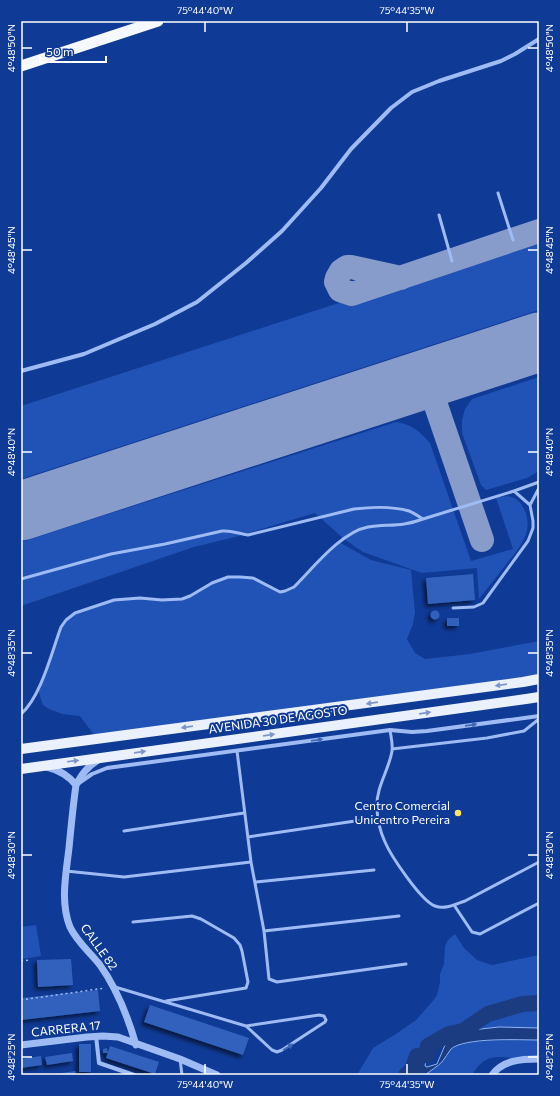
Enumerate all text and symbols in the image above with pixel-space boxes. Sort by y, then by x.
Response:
text: 75°44'40"W [177,4,233,16]
text: 75°44'35"W [379,4,435,16]
text: 4°48'50"N [5,24,17,72]
text: 4°48'50"N [543,24,555,72]
scale bar [40,38,106,64]
text: 50 m [46,44,74,58]
text: 4°48'45"N [5,226,17,274]
text: 4°48'45"N [543,226,555,274]
text: 4°48'40"N [5,428,17,476]
text: 4°48'40"N [543,428,555,476]
text: 4°48'35"N [5,629,17,677]
text: 4°48'35"N [543,629,555,677]
one-way arrow [495,682,507,689]
one-way arrow [366,700,378,706]
street label: AVENIDA 30 DE AGOSTO [208,702,348,736]
one-way arrow [419,710,432,716]
one-way arrow [465,722,477,729]
one-way arrow [181,724,193,730]
one-way arrow [263,732,275,738]
one-way arrow [311,737,323,743]
one-way arrow [134,749,146,755]
one-way arrow [67,758,80,764]
place label: Centro Comercial Unicentro Pereira [354,798,450,826]
marker: Centro Comercial Unicentro Pereira [453,808,463,818]
text: 4°48'30"N [5,831,17,879]
text: 4°48'30"N [543,831,555,879]
street label: CALLE 82 [78,921,121,972]
street label: CARRERA 17 [30,1017,101,1039]
text: 4°48'25"N [5,1033,17,1081]
text: 4°48'25"N [543,1033,555,1081]
one-way arrow [282,1043,293,1050]
text: 75°44'40"W [177,1078,233,1090]
text: 75°44'35"W [379,1078,435,1090]

